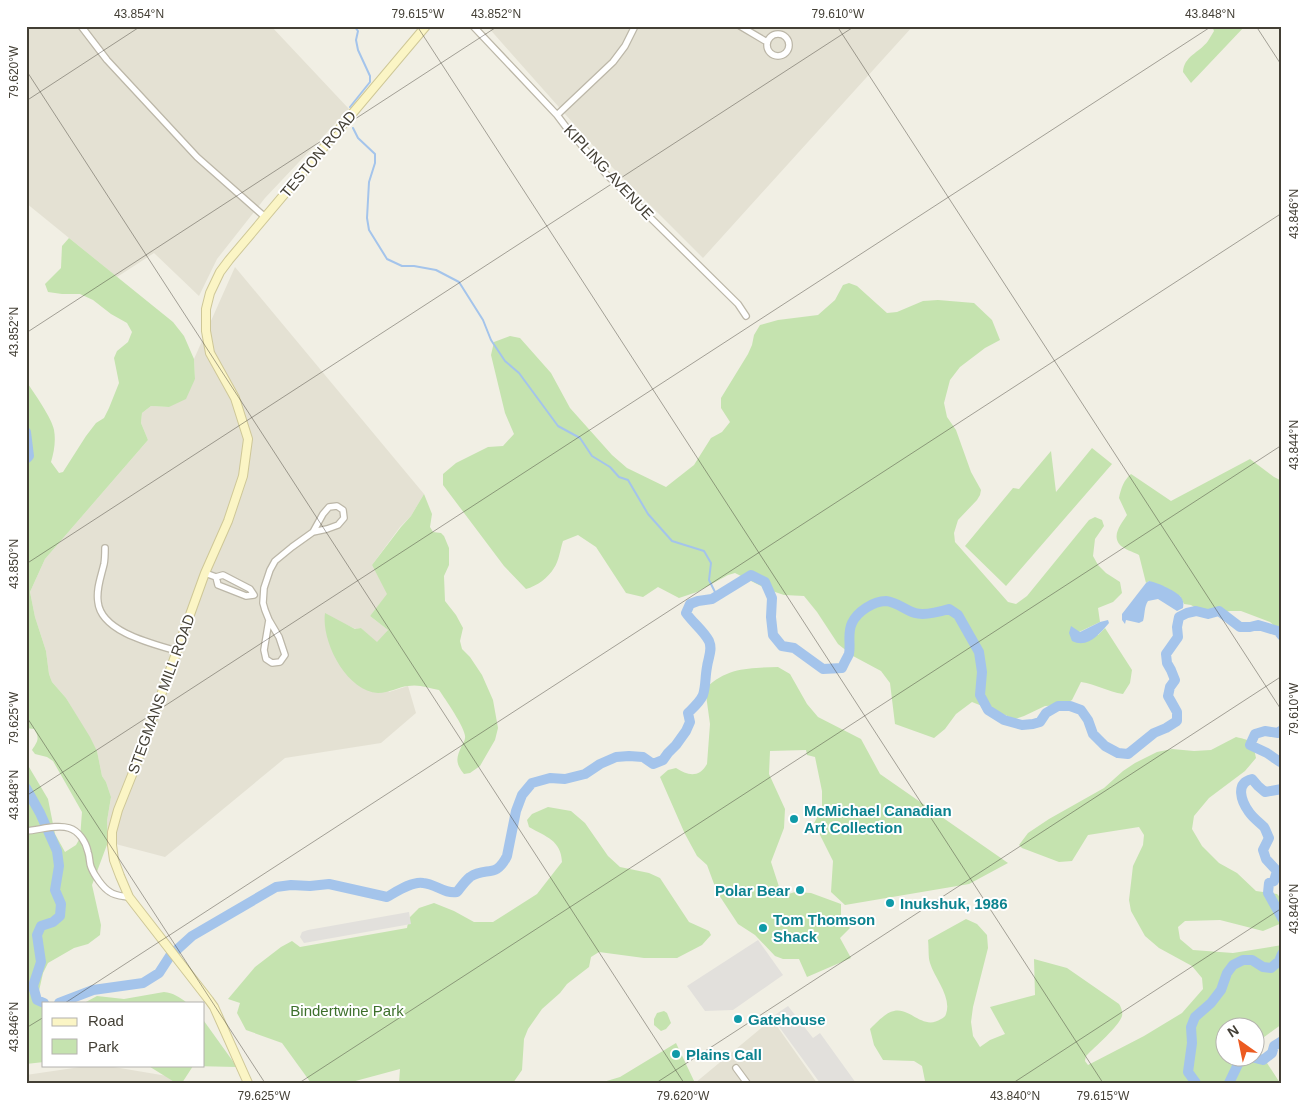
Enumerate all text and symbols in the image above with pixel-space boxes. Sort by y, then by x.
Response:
text: 43.854°N [114,7,164,21]
text: 79.615°W [392,7,445,21]
text: 43.852°N [471,7,521,21]
text: 79.610°W [812,7,865,21]
text: 43.848°N [1185,7,1235,21]
text: 79.620°W [7,45,21,98]
street label: TESTON ROAD [277,107,359,201]
street label: KIPLING AVENUE [561,121,657,223]
text: 43.846°N [1287,189,1301,239]
text: 43.852°N [7,307,21,357]
text: 43.844°N [1287,420,1301,470]
text: 43.850°N [7,539,21,589]
street label: STEGMANS MILL ROAD [124,612,198,776]
text: 79.610°W [1287,682,1301,735]
text: 79.625°W [7,691,21,744]
text: 43.848°N [7,770,21,820]
place label: McMichael Canadian Art Collection [804,802,952,836]
marker: McMichael Canadian Art Collection [788,813,800,825]
place label: Polar Bear [715,882,790,899]
marker: Polar Bear [794,884,806,896]
text: 43.840°N [1287,884,1301,934]
place label: Inukshuk, 1986 [900,895,1008,912]
marker: Inukshuk, 1986 [884,897,896,909]
place label: Tom Thomson Shack [773,911,875,945]
marker: Tom Thomson Shack [757,922,769,934]
text: 43.846°N [7,1002,21,1052]
legend [42,1002,205,1066]
park label: Bindertwine Park [290,1002,404,1019]
place label: Gatehouse [748,1011,826,1028]
text: Road [88,1012,124,1029]
marker: Gatehouse [732,1013,744,1025]
north arrow [1216,1016,1266,1066]
text: N [1224,1022,1242,1041]
text: Park [88,1038,119,1055]
place label: Plains Call [686,1046,762,1063]
marker: Plains Call [670,1048,682,1060]
text: 79.625°W [238,1089,291,1103]
text: 79.620°W [657,1089,710,1103]
text: 43.840°N [990,1089,1040,1103]
text: 79.615°W [1077,1089,1130,1103]

